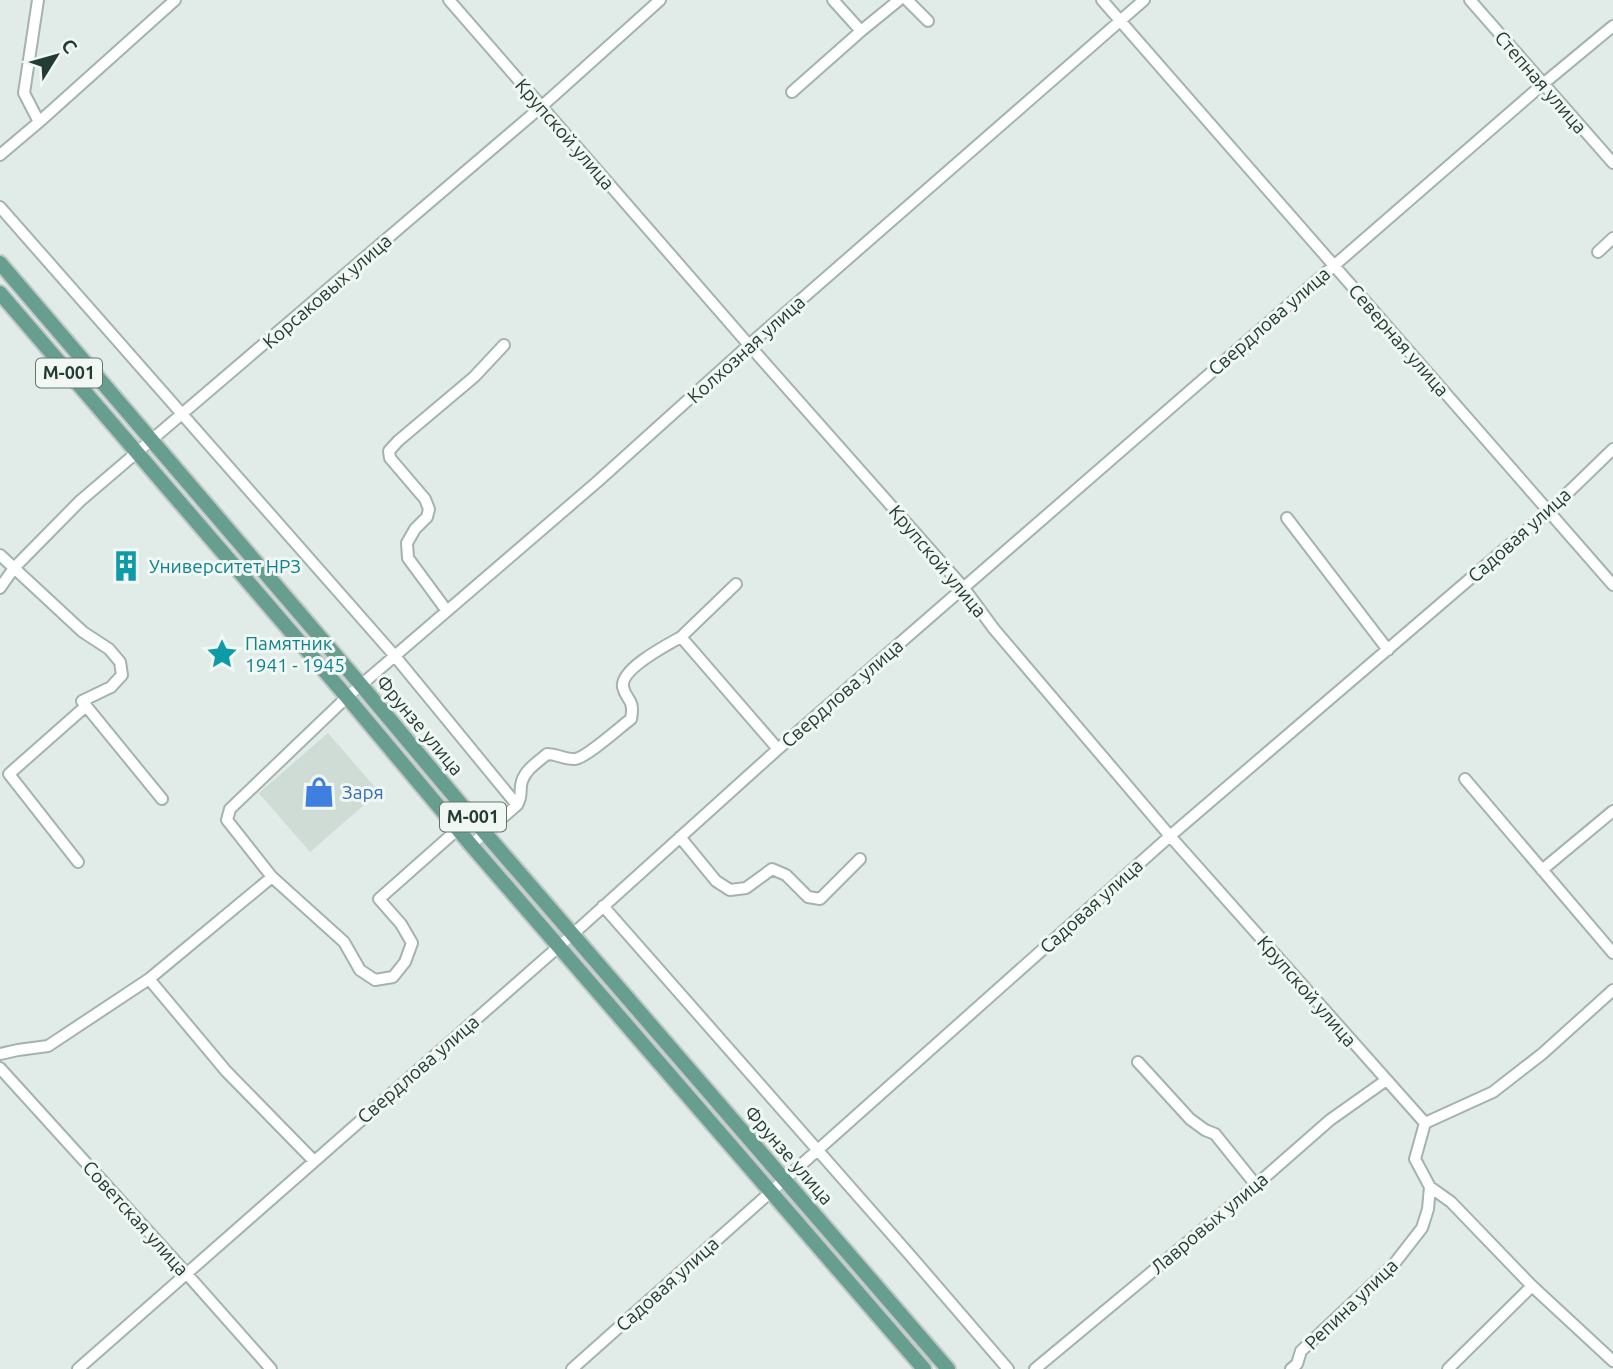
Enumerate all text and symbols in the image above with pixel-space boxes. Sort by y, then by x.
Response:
north arrow [21,21,91,91]
street label: Степная улица [1491,26,1591,138]
text: С [57,34,82,57]
street label: Крупской улица [511,74,619,194]
street label: Корсаковых улица [258,229,396,353]
street label: Свердлова улица [1204,262,1334,380]
street label: Северная улица [1344,279,1454,401]
street label: Колхозная улица [683,290,809,408]
road number: M-001 [36,358,102,388]
street label: Садовая улица [1463,483,1575,587]
street label: Крупской улица [885,500,991,622]
building icon: Университет НРЗ [109,549,143,583]
place label: Университет НРЗ [149,555,301,577]
place label: Памятник 1941 - 1945 [245,632,345,676]
street label: Свердлова улица [777,634,907,752]
place icon: Памятник 1941 - 1945 [205,637,239,671]
street label: Фрунзе улица [372,671,468,779]
shop icon: Заря [302,775,336,809]
place label: Заря [342,781,384,803]
road number: M-001 [440,802,506,832]
street label: Садовая улица [1035,854,1147,958]
street label: Крупской улица [1253,931,1361,1051]
street label: Свердлова улица [353,1010,483,1128]
street label: Фрунзе улица [740,1101,838,1209]
street label: Советская улица [79,1156,193,1280]
street label: Лавровых улица [1146,1168,1272,1278]
street label: Садовая улица [611,1232,723,1336]
street label: Репина улица [1300,1254,1402,1354]

